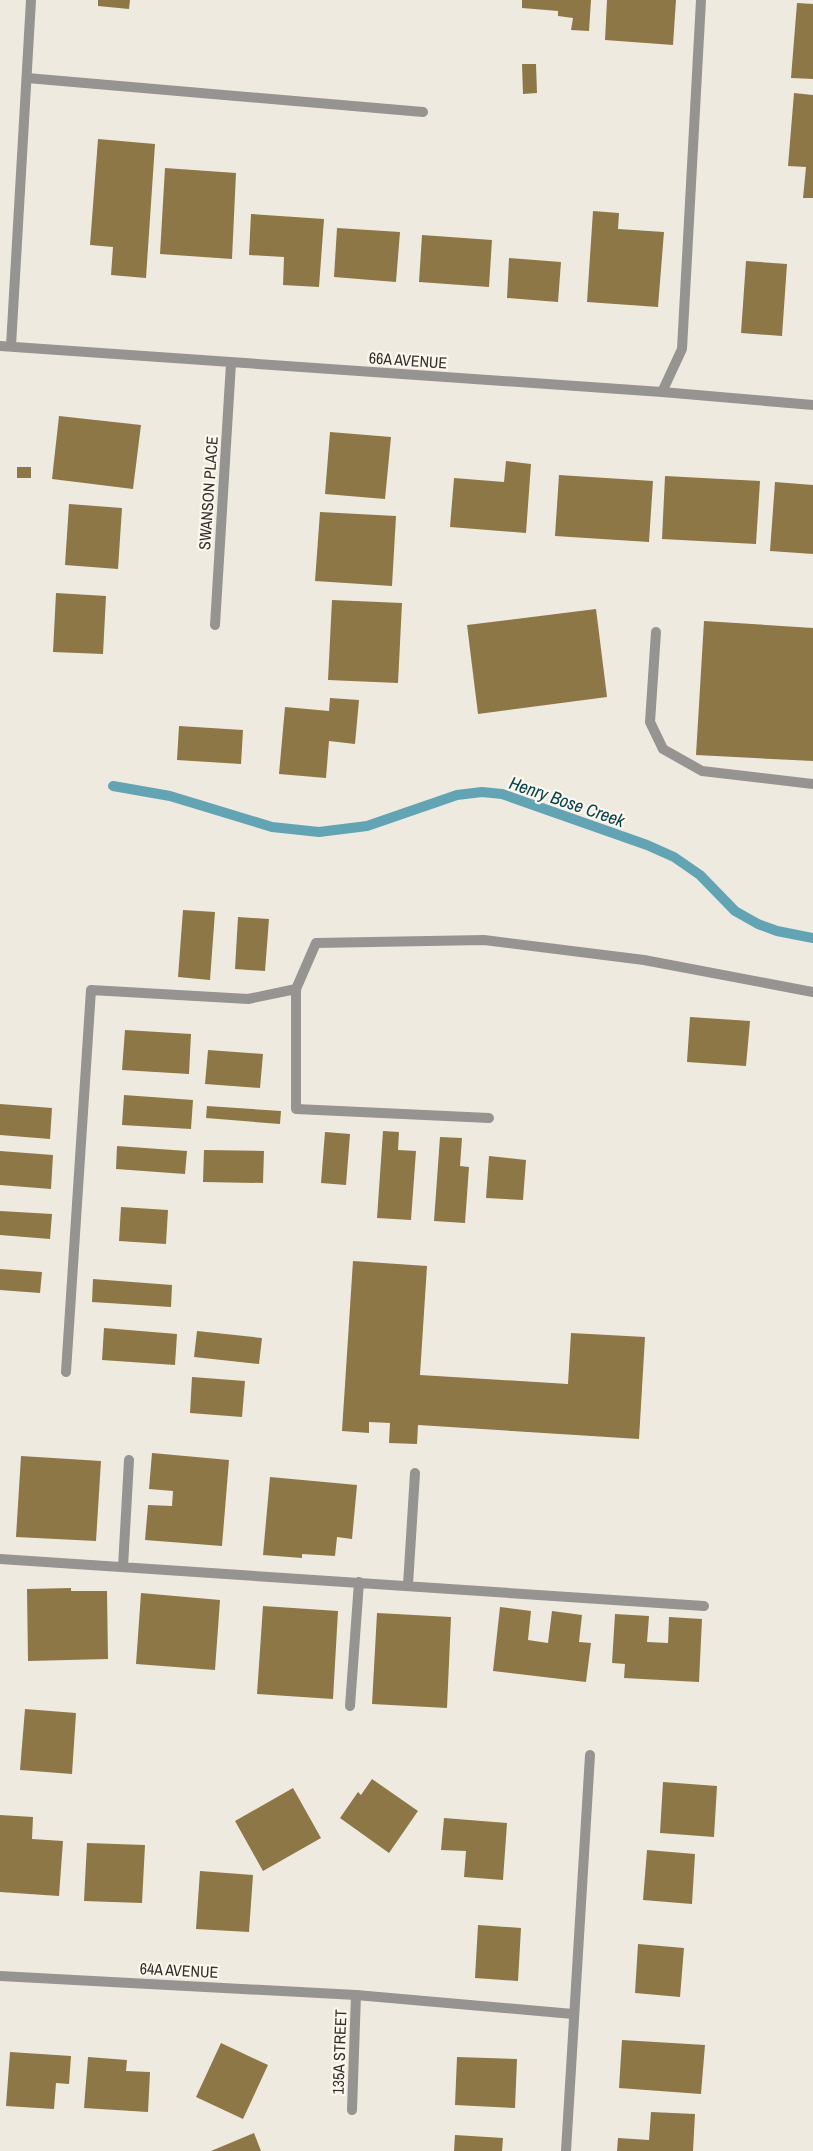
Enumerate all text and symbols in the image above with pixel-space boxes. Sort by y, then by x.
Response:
street label: 66A AVENUE [368,346,448,374]
street label: SWANSON PLACE [193,435,223,551]
water label: Henry Bose Creek [506,770,629,833]
street label: 64A AVENUE [139,1957,219,1983]
street label: 135A STREET [327,2009,351,2095]

